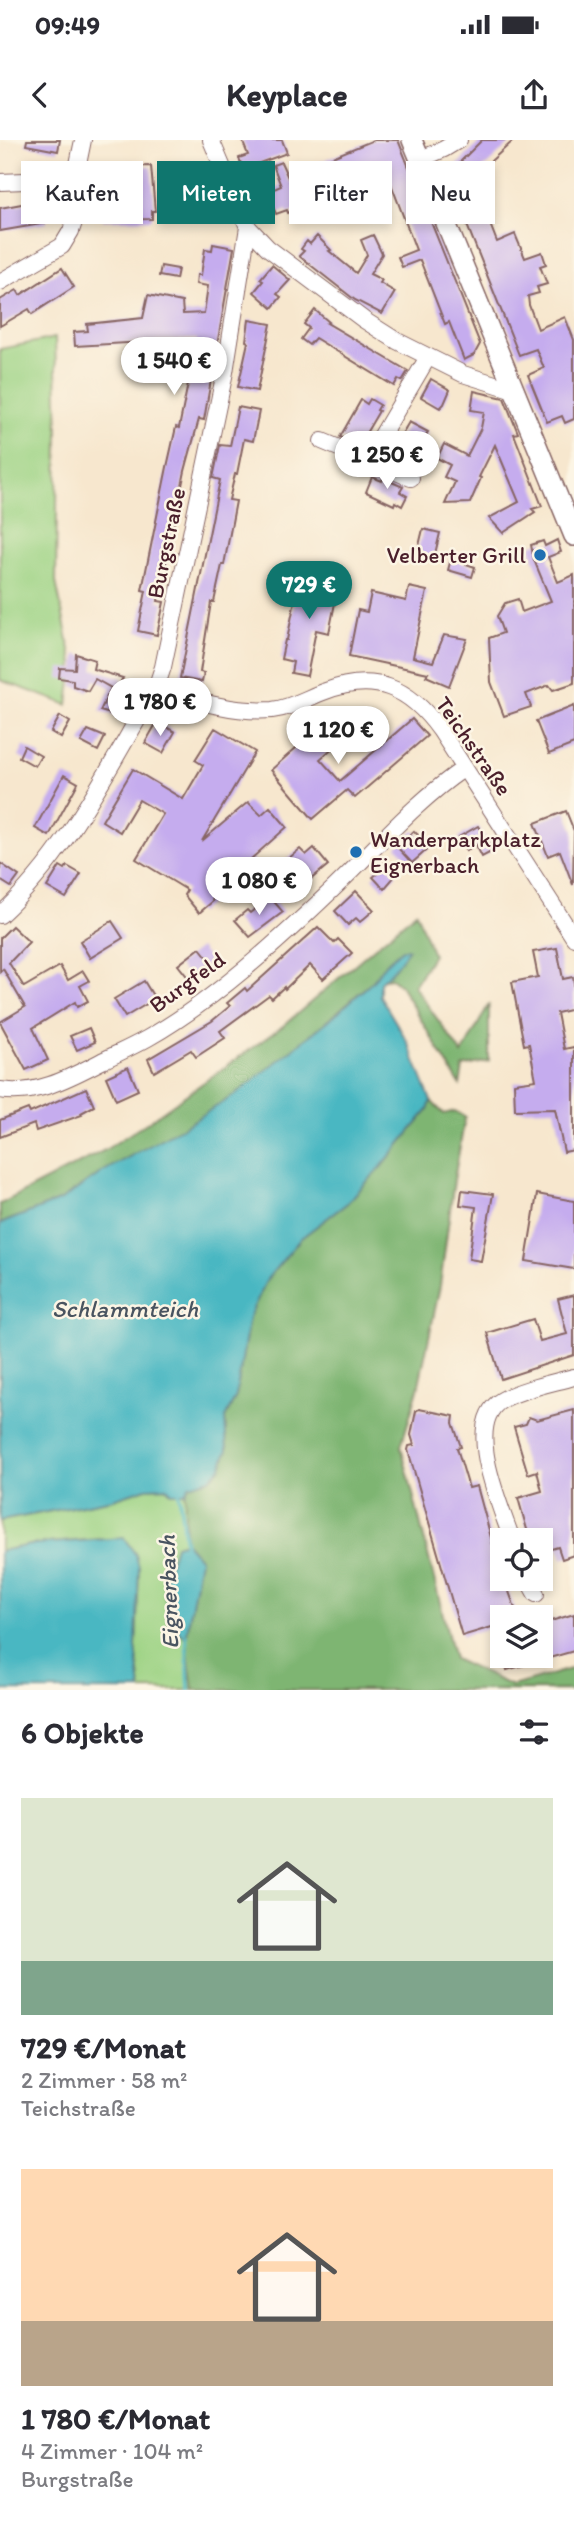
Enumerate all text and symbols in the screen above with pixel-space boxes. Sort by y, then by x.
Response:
text: 09:49 [35,9,100,41]
icon: back [21,76,59,114]
text: Keyplace [226,76,348,114]
icon: share [515,76,553,114]
chip: Kaufen [21,161,143,224]
chip: Mieten [157,161,275,224]
chip: Filter [289,161,392,224]
chip: Neu [406,161,495,224]
pin: 1 540 € [109,338,239,397]
text: 1 540 € [137,346,211,374]
pin: 1 250 € [322,432,452,491]
text: 1 250 € [351,440,423,468]
street label: Burgstraße [141,485,191,601]
place label: Velberter Grill [386,541,526,569]
marker: Velberter Grill [532,547,548,563]
pin: 729 € [260,561,358,621]
text: 729 € [282,570,336,598]
pin: 1 780 € [95,678,225,738]
text: 1 780 € [124,687,196,715]
street label: Teichstraße [430,691,518,801]
pin: 1 120 € [273,706,403,766]
text: 1 120 € [302,715,374,743]
place label: Wanderparkplatz Eignerbach [370,825,541,879]
marker: Wanderparkplatz Eignerbach [348,844,364,860]
pin: 1 080 € [194,858,324,917]
text: 1 080 € [221,866,297,894]
street label: Burgfeld [144,945,230,1019]
water label: Schlammteich [52,1294,199,1323]
map controls [490,1528,553,1668]
button: locate [490,1528,553,1591]
water label: Eignerbach [152,1534,184,1650]
button: layers [490,1605,553,1668]
icon: filters [515,1713,553,1751]
text: 6 Objekte [21,1714,144,1751]
icon: home [224,1843,350,1969]
text: 729 €/Monat [21,2029,186,2066]
text: 2 Zimmer · 58 m² [21,2066,187,2094]
text: Teichstraße [21,2094,136,2122]
icon: home [224,2214,350,2340]
text: 1 780 €/Monat [21,2400,210,2437]
text: 4 Zimmer · 104 m² [21,2437,203,2465]
text: Burgstraße [21,2465,134,2493]

